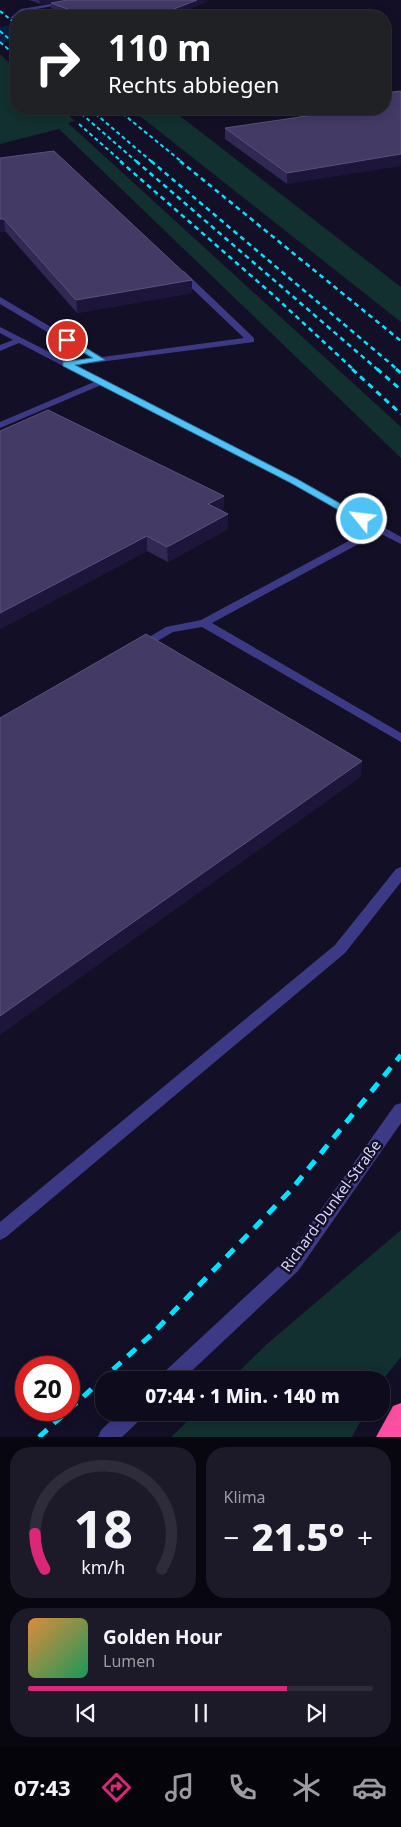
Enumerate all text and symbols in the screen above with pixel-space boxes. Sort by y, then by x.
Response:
text: 110 m [108,24,211,71]
icon: right [25,30,90,95]
text: Rechts abbiegen [108,69,279,99]
pin [46,319,88,361]
icon: arrive [53,326,81,354]
position arrow [335,492,387,544]
street label: Richard-Dunkel-Straße [275,1135,385,1275]
speed limit sign: 20 [15,1356,80,1421]
text: 07:44 · 1 Min. · 140 m [145,1383,340,1409]
text: Klima [224,1486,266,1508]
text: 18 [73,1492,133,1563]
text: 21.5° [252,1510,345,1562]
text: − [224,1518,240,1556]
text: + [357,1518,373,1556]
text: km/h [81,1555,125,1579]
text: Golden Hour [103,1624,222,1650]
text: Lumen [103,1650,155,1672]
icon: previous [72,1699,100,1727]
icon: pause [187,1699,215,1727]
icon: next [302,1699,330,1727]
icon: directions [99,1770,134,1805]
icon: music [162,1770,197,1805]
icon: phone [225,1770,260,1805]
icon: climate [289,1770,324,1805]
icon: car [352,1770,387,1805]
text: 07:43 [14,1772,71,1802]

